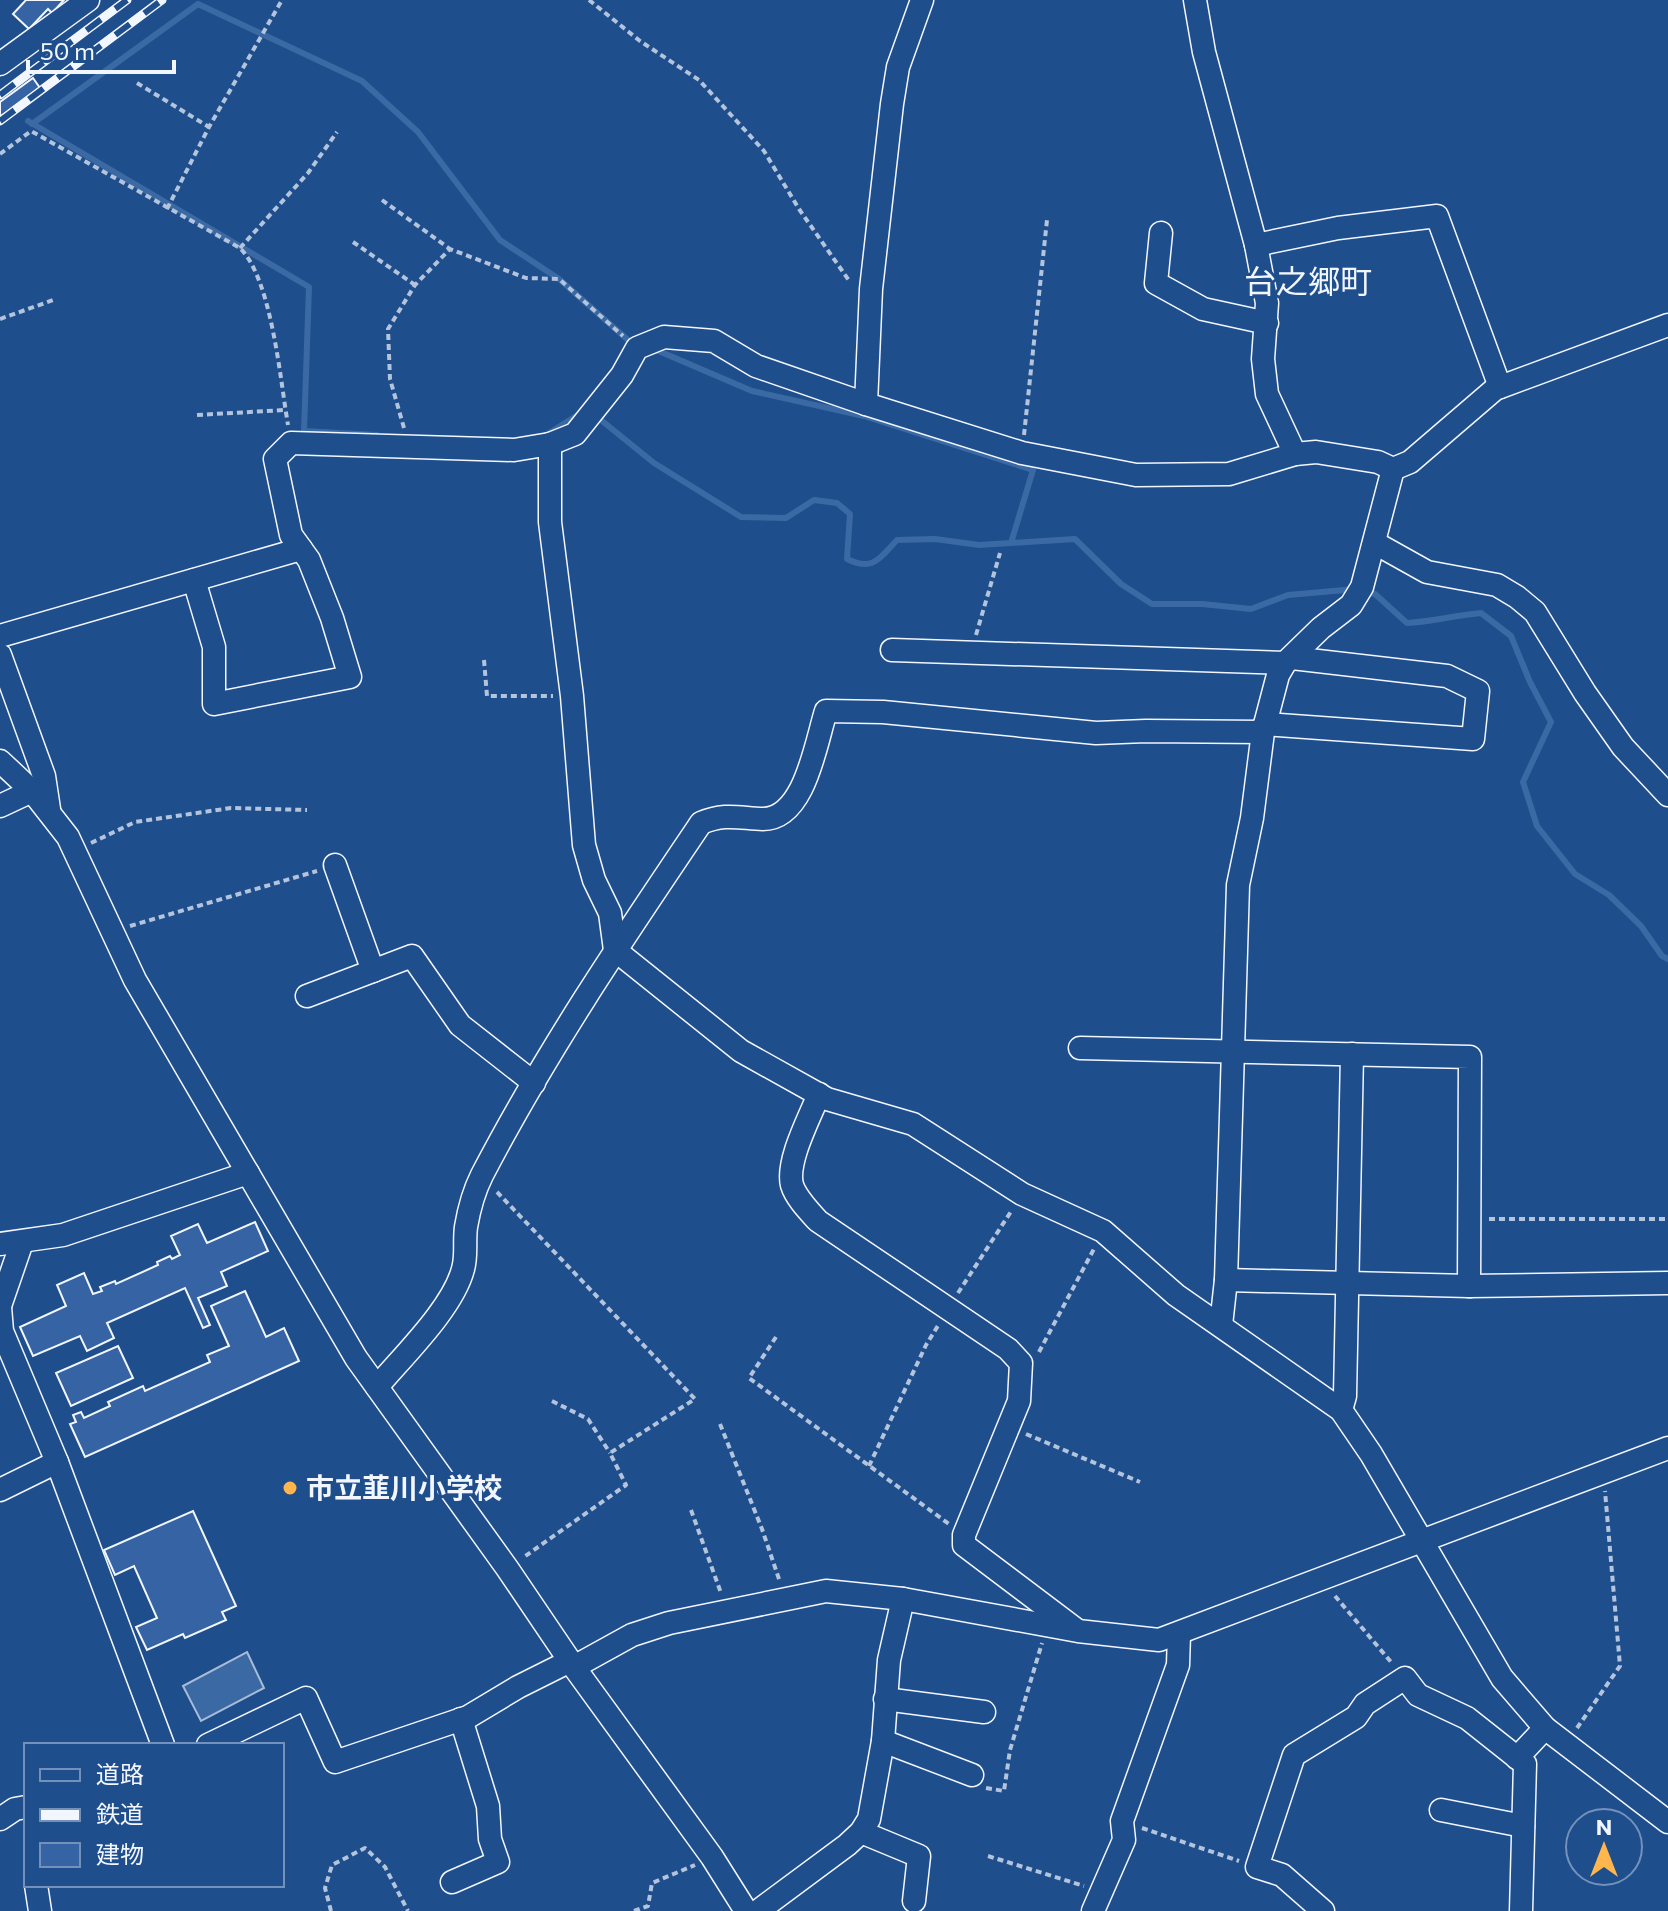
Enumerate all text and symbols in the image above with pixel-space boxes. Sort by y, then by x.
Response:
scale bar [28,24,174,74]
text: 50 m [40,36,95,65]
district label: 台之郷町 [1244,260,1372,300]
place label: 市立韮川小学校 [306,1470,502,1504]
marker: 市立韮川小学校 [281,1479,299,1497]
legend [24,1743,284,1887]
text: 道路 [96,1759,144,1788]
text: 鉄道 [96,1799,144,1828]
north arrow [1564,1807,1644,1887]
text: N [1596,1813,1612,1840]
text: 建物 [96,1839,144,1868]

